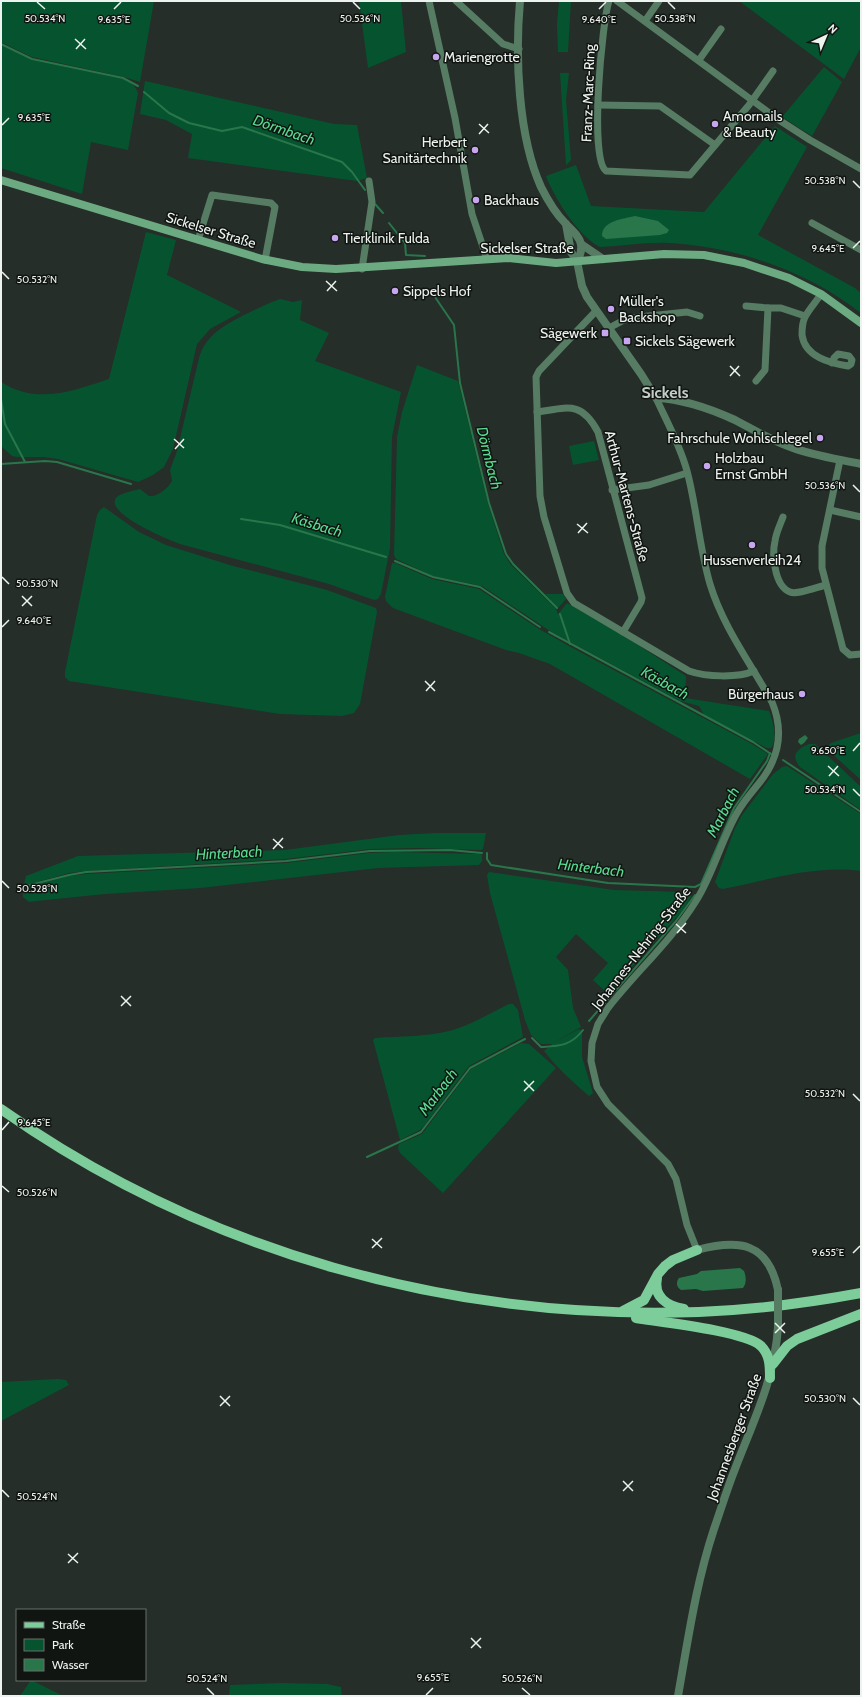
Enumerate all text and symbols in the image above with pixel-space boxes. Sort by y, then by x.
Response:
text: 50.534°N [25,12,65,25]
text: 50.536°N [340,12,380,25]
text: 50.538°N [654,12,696,25]
text: 9.635°E [98,13,131,26]
text: 9.640°E [582,13,617,26]
north arrow [806,16,846,56]
text: N [825,21,841,37]
street label: Franz-Marc-Ring [577,43,599,142]
place label: Mariengrotte [444,48,520,66]
marker: Mariengrotte [431,52,441,62]
place label: Amornails & Beauty [723,107,783,141]
text: 9.635°E [18,111,51,124]
water label: Dörmbach [251,111,317,149]
marker: Amornails & Beauty [710,119,720,129]
place label: Herbert Sanitärtechnik [383,133,468,167]
marker: Herbert Sanitärtechnik [470,145,480,155]
text: 50.538°N [804,174,846,187]
place label: Backhaus [484,191,539,209]
marker: Backhaus [471,195,481,205]
street label: Sickelser Straße [164,208,258,252]
place label: Tierklinik Fulda [343,229,430,247]
marker: Tierklinik Fulda [330,233,340,243]
street label: Sickelser Straße [480,239,574,257]
text: 9.645°E [812,242,845,255]
text: 50.532°N [17,273,57,286]
place label: Sippels Hof [403,282,471,300]
marker: Sippels Hof [390,286,400,296]
place label: Müller's Backshop [619,292,676,326]
marker: Müller's Backshop [606,304,616,314]
place label: Sägewerk [540,324,598,342]
marker: Sägewerk [600,328,610,338]
place label: Sickels Sägewerk [635,332,736,350]
marker: Sickels Sägewerk [622,336,632,346]
district label: Sickels [642,383,689,402]
water label: Dörmbach [473,425,505,491]
street label: Arthur-Martens-Straße [601,428,653,564]
place label: Fahrschule Wohlschlegel [667,429,813,447]
marker: Fahrschule Wohlschlegel [815,433,825,443]
place label: Holzbau Ernst GmbH [715,449,788,483]
marker: Holzbau Ernst GmbH [702,461,712,471]
text: 50.536°N [805,479,845,492]
water label: Käsbach [290,509,344,541]
marker: Hussenverleih24 [747,540,757,550]
place label: Hussenverleih24 [703,551,801,569]
text: 50.530°N [16,577,58,590]
text: 9.640°E [17,614,52,627]
water label: Käsbach [638,663,692,703]
place label: Bürgerhaus [728,685,794,703]
marker: Bürgerhaus [797,689,807,699]
text: 9.650°E [811,744,845,757]
text: 50.534°N [805,783,845,796]
water label: Marbach [702,784,743,841]
water label: Hinterbach [195,842,263,864]
water label: Hinterbach [557,855,625,881]
text: 50.528°N [17,882,57,895]
street label: Johannes-Nehring-Straße [587,883,695,1014]
water label: Marbach [414,1065,461,1120]
text: 50.532°N [805,1087,845,1100]
text: 9.645°E [18,1116,51,1129]
text: 50.526°N [17,1186,57,1199]
text: 9.655°E [812,1246,845,1259]
street label: Johannesberger Straße [702,1371,765,1504]
text: 50.530°N [804,1392,846,1405]
text: 50.524°N [17,1490,57,1503]
legend [16,1609,146,1681]
text: Straße [52,1617,85,1632]
text: Park [52,1637,74,1652]
text: Wasser [52,1657,89,1672]
text: 9.655°E [417,1671,450,1684]
text: 50.524°N [187,1672,227,1685]
text: 50.526°N [502,1672,542,1685]

